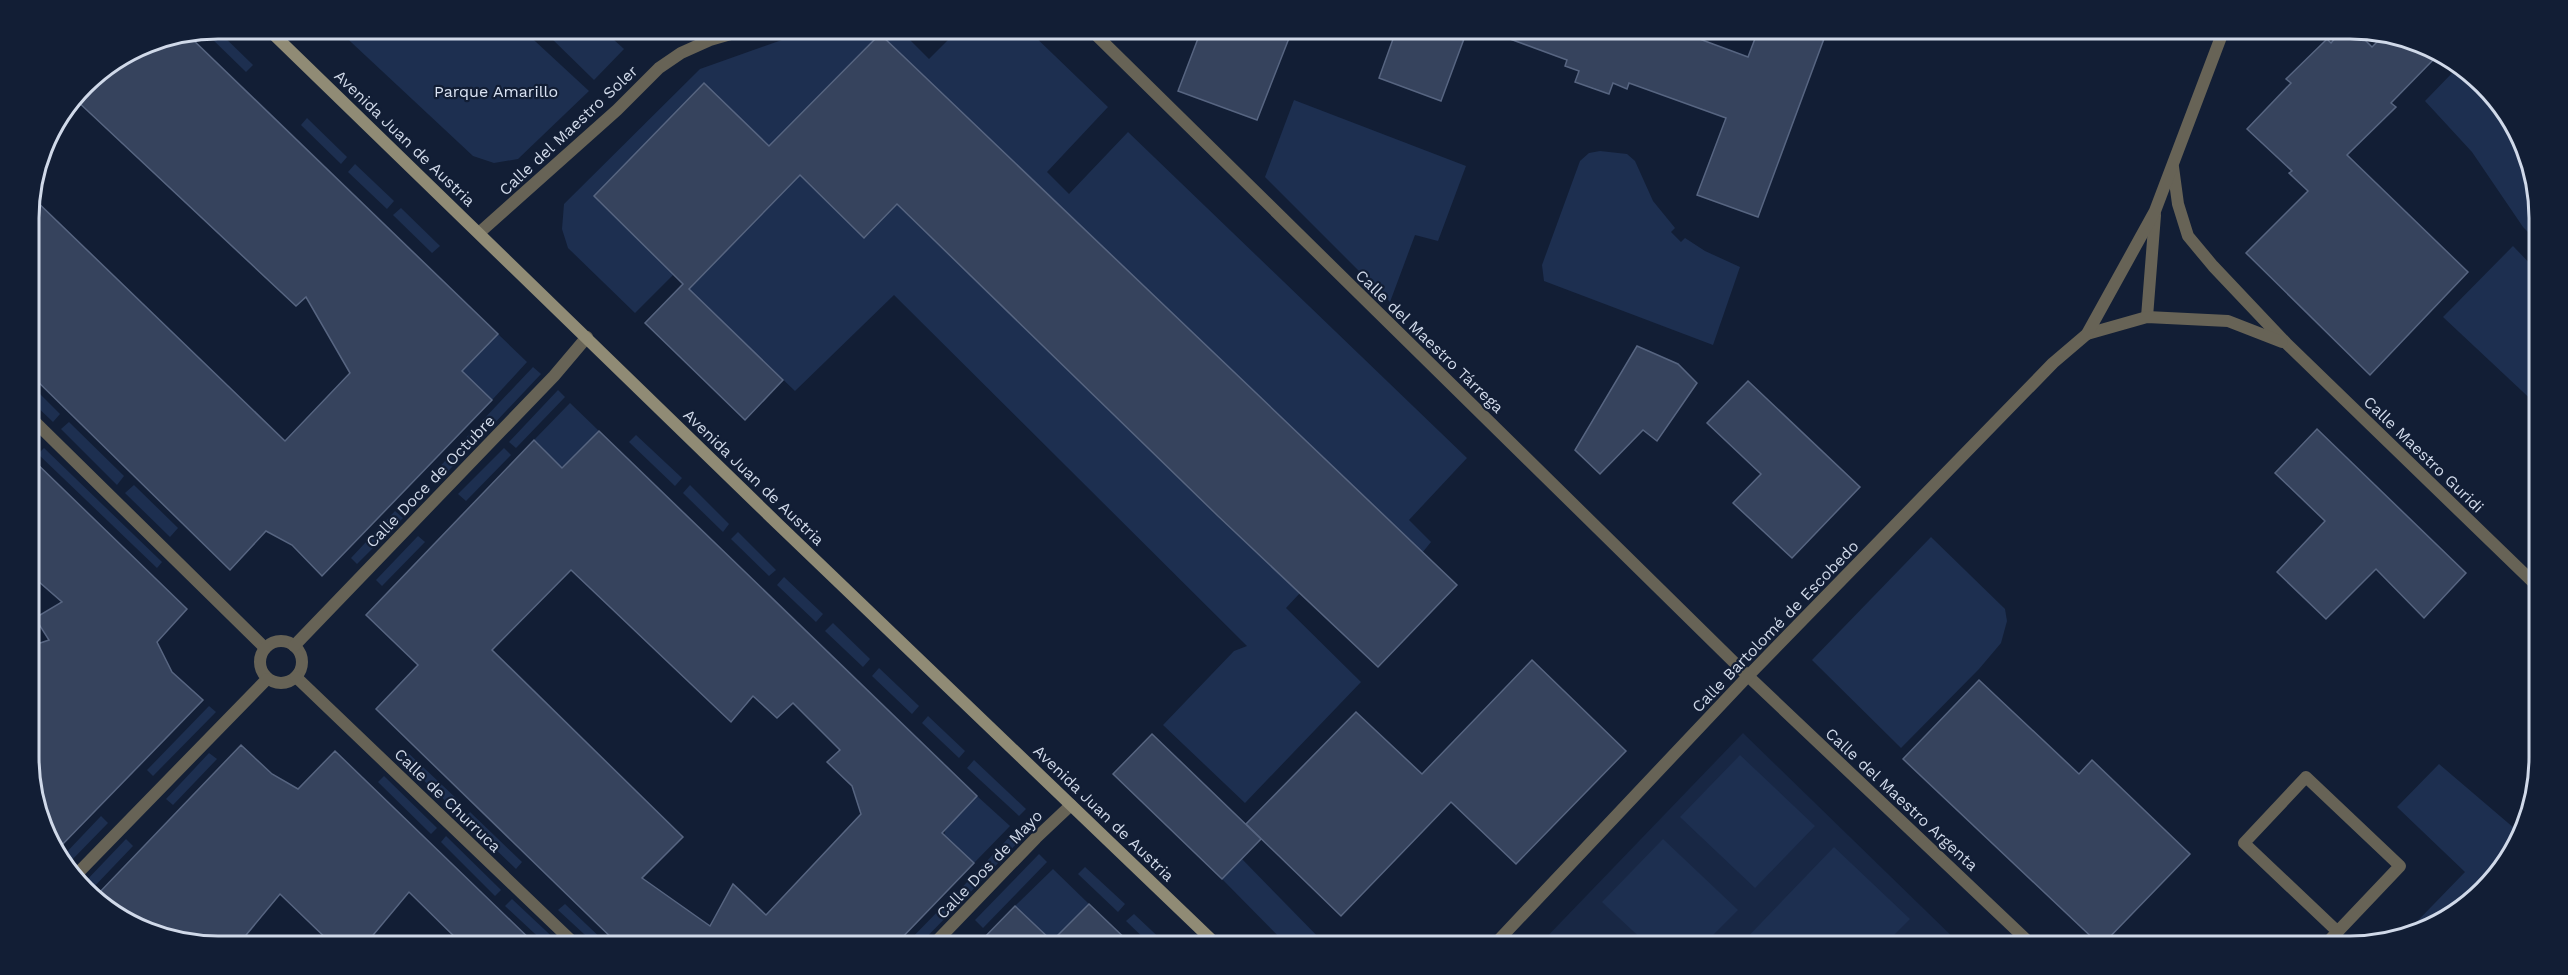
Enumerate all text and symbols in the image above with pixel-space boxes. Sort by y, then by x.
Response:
street label: Calle del Maestro Soler [495,61,642,200]
street label: Avenida Juan de Austria [330,66,479,211]
park label: Parque Amarillo [434,82,558,101]
street label: Calle del Maestro Tárrega [1352,266,1508,417]
street label: Calle Maestro Guridi [2360,392,2488,517]
street label: Avenida Juan de Austria [679,405,828,550]
street label: Calle Doce de Octubre [362,411,499,552]
street label: Calle Bartolomé de Escobedo [1688,536,1863,716]
street label: Calle del Maestro Argenta [1822,724,1982,875]
street label: Avenida Juan de Austria [1029,741,1178,886]
street label: Calle de Churruca [390,745,505,856]
street label: Calle Dos de Mayo [932,806,1046,923]

